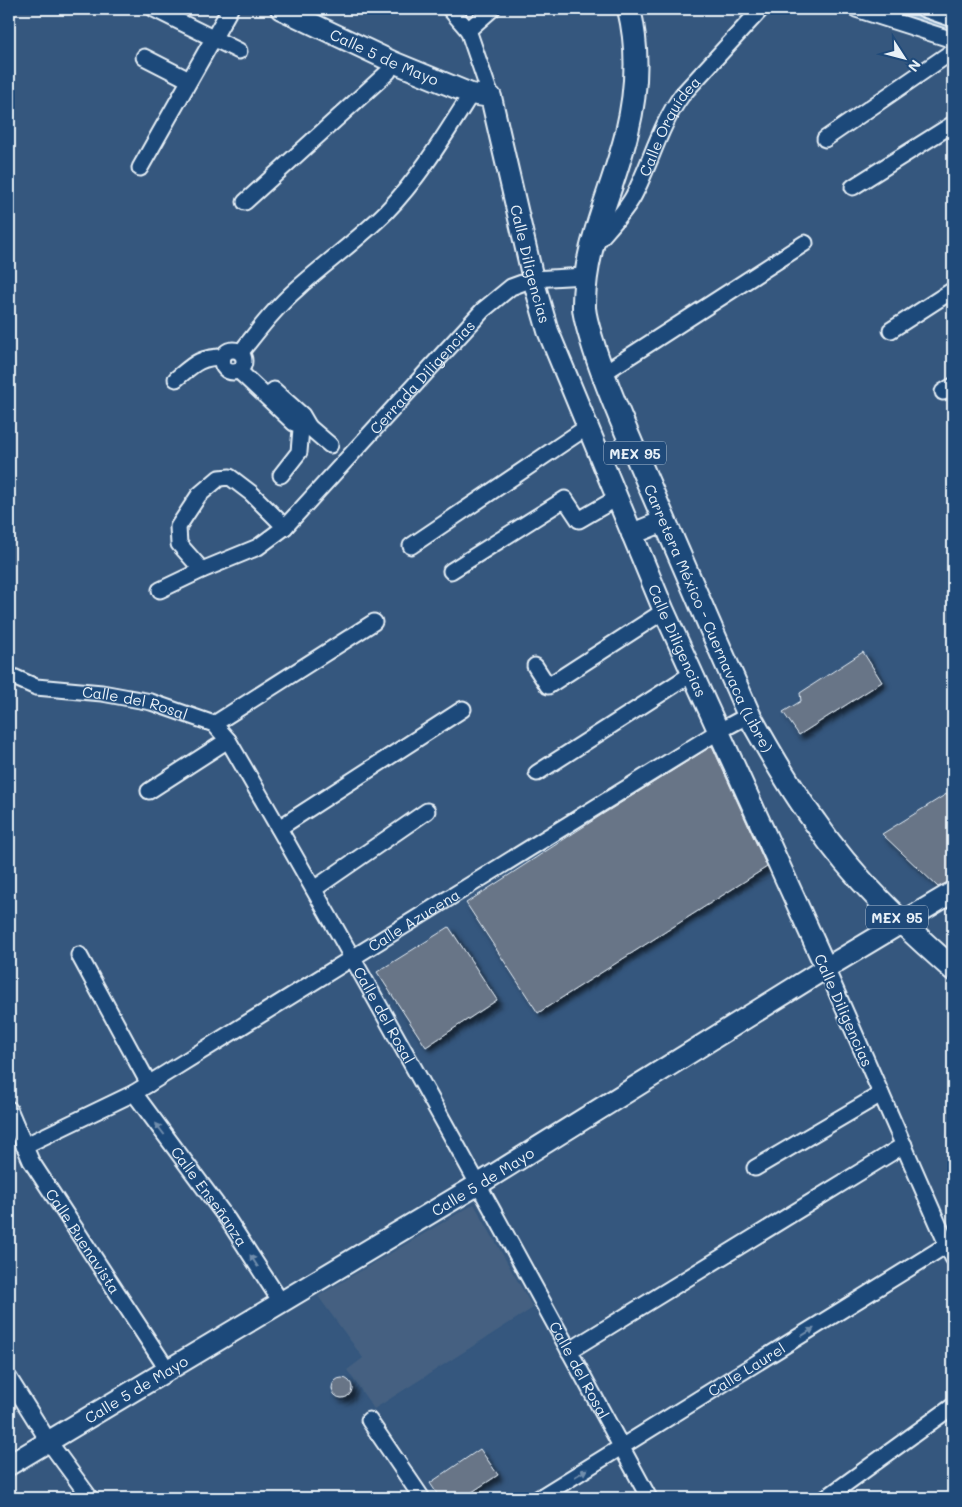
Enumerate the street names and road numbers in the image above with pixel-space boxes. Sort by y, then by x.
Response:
street label: Calle 5 de Mayo [327,24,442,90]
street label: Calle Orquídea [634,72,705,179]
street label: Calle Diligencias [506,203,555,325]
street label: Cerrada Diligencias [365,315,479,438]
road number: MEX 95 [604,442,666,464]
street label: Carretera México - Cuernavaca (Libre) [640,481,778,756]
street label: Calle Diligencias [644,581,712,700]
street label: Calle del Rosal [81,681,191,724]
street label: Calle Azucena [364,884,463,956]
road number: MEX 95 [866,906,928,929]
street label: Calle Diligencias [810,951,878,1069]
street label: Calle del Rosal [349,963,420,1067]
street label: Calle Enseñanza [167,1142,252,1250]
street label: Calle 5 de Mayo [427,1142,538,1220]
street label: Calle Buenavista [42,1184,125,1298]
street label: Calle del Rosal [545,1318,614,1422]
street label: Calle Laurel [704,1338,789,1401]
street label: Calle 5 de Mayo [81,1350,191,1428]

